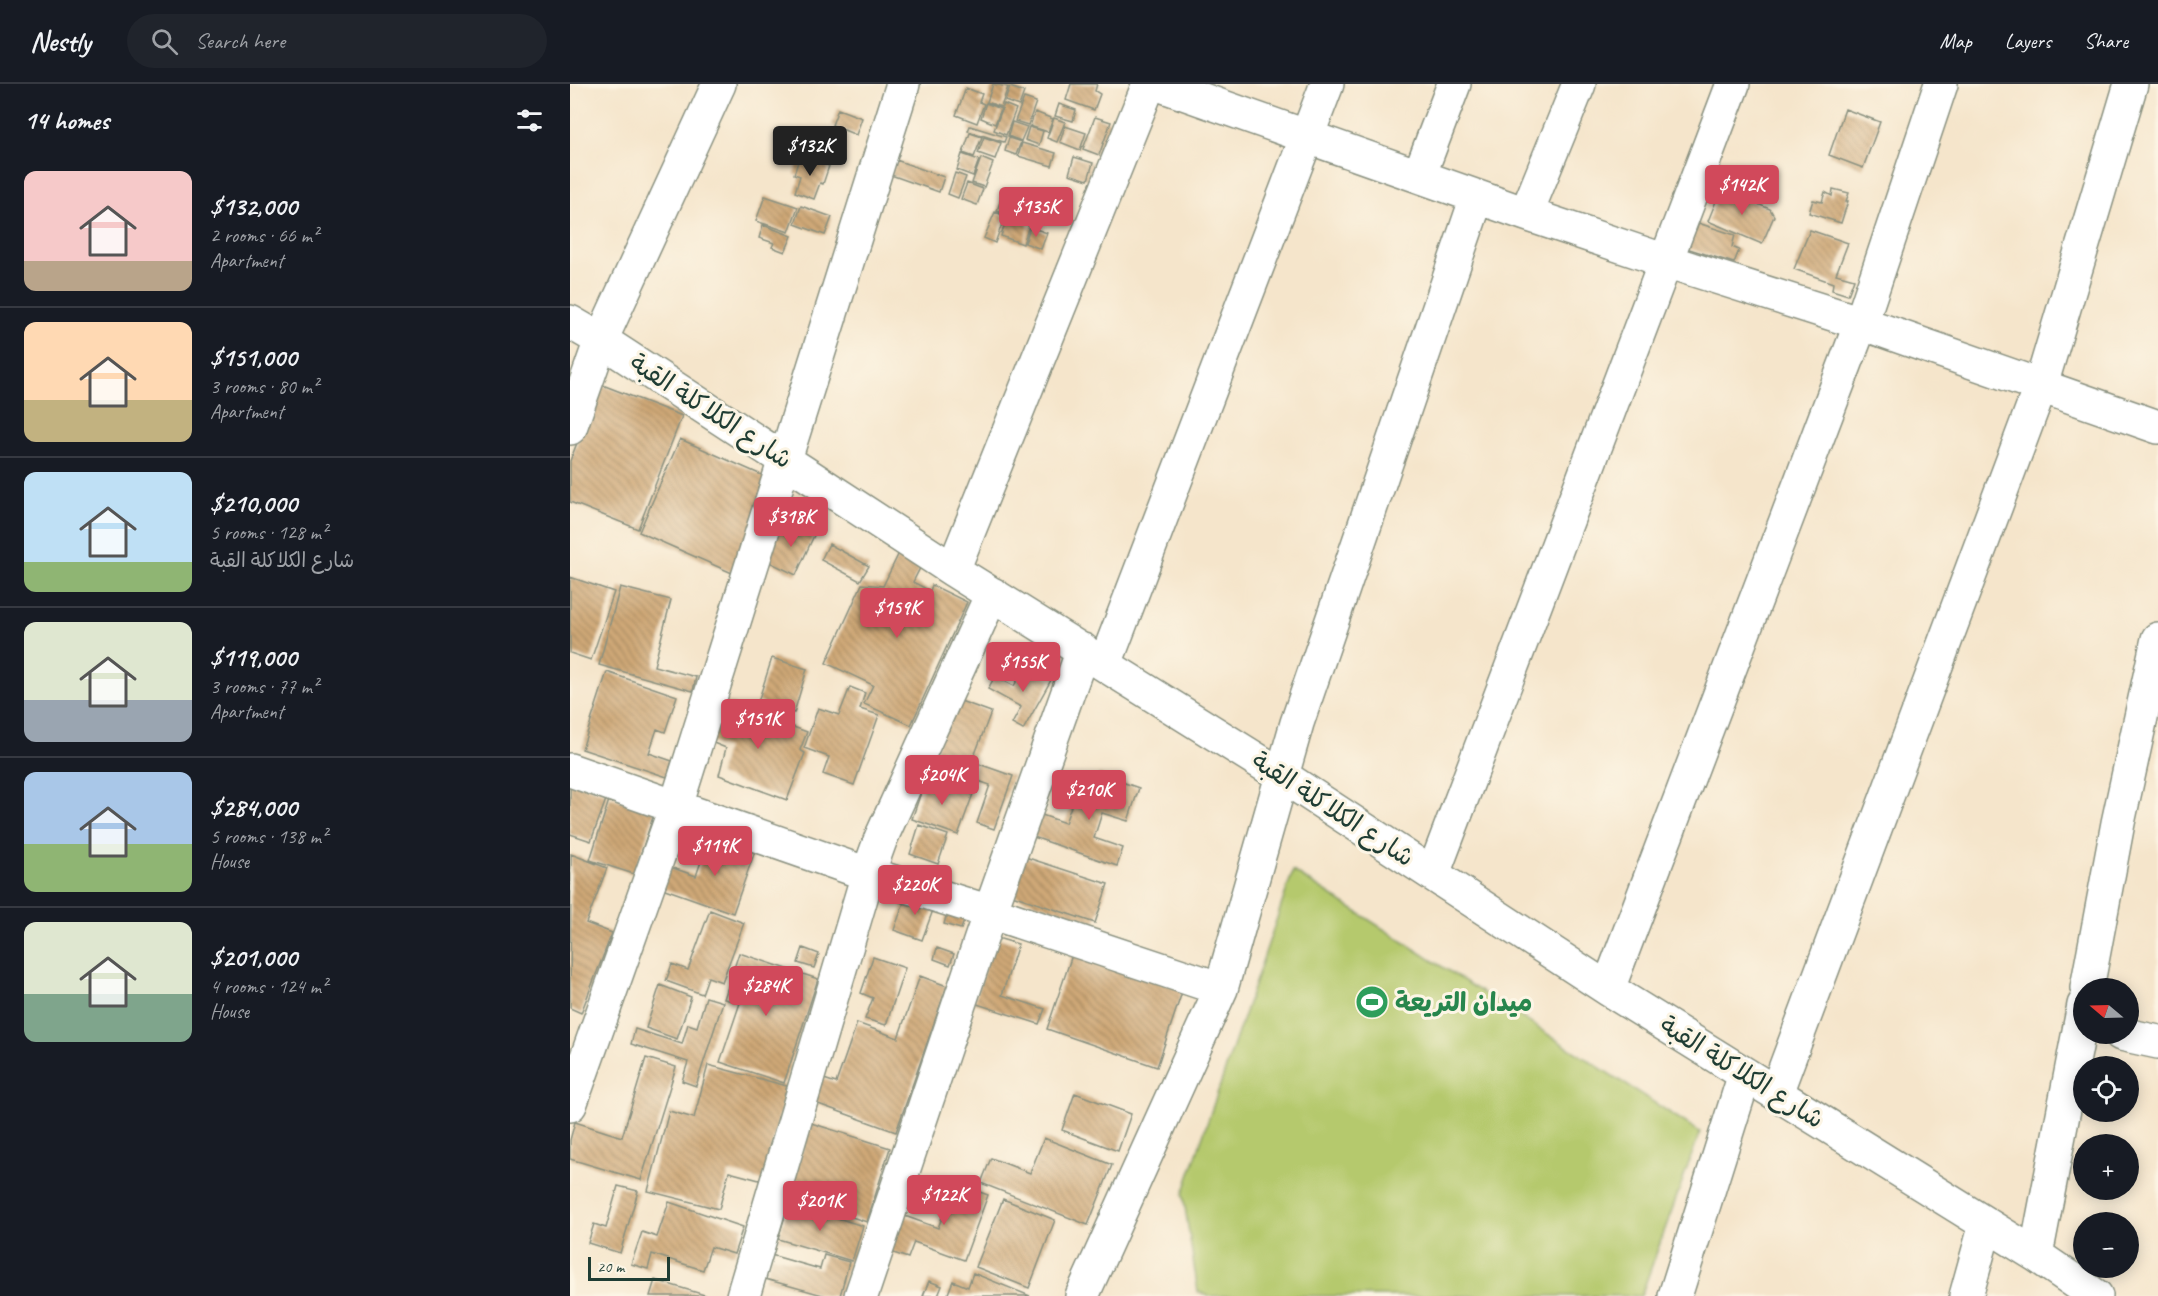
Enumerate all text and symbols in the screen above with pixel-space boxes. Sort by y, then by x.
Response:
search box [127,14,547,68]
text: Nestly [30,24,91,59]
icon: search [148,25,181,58]
text: Search here [196,27,285,55]
text: Map [1939,28,1972,54]
text: Layers [2005,28,2051,54]
text: Share [2084,28,2128,54]
text: 14 homes [24,104,109,137]
icon: filters [513,104,546,137]
pin: $132K [768,126,852,177]
text: $132K [787,133,833,158]
pin: $142K [1700,165,1784,216]
text: $142K [1719,172,1765,197]
pin: $135K [994,187,1078,238]
text: $132,000 [210,190,297,223]
text: $135K [1013,194,1059,219]
icon: home [72,195,144,267]
text: 2 rooms · 66 m² [210,223,318,248]
text: Apartment [210,248,283,273]
text: $151,000 [210,341,297,374]
icon: home [72,346,144,418]
street label: شارع الكلاكلة القبة [623,346,799,477]
text: 3 rooms · 80 m² [210,374,318,399]
text: Apartment [210,399,283,424]
text: $210,000 [210,487,297,520]
icon: home [72,496,144,568]
pin: $318K [749,497,833,548]
text: $318K [768,504,814,529]
text: 5 rooms · 128 m² [210,520,327,545]
text: شارع الكلاكلة القبة [210,548,354,573]
pin: $159K [855,588,939,639]
text: $159K [874,595,920,620]
text: $119,000 [210,641,297,674]
pin: $155K [981,642,1065,693]
icon: home [72,646,144,718]
text: $155K [1000,649,1046,674]
text: 3 rooms · 77 m² [210,674,318,699]
text: Apartment [210,699,283,724]
pin: $151K [716,699,800,750]
text: $151K [735,706,781,731]
street label: شارع الكلاكلة القبة [1245,744,1421,875]
pin: $204K [900,755,984,806]
text: $204K [919,762,965,787]
pin: $210K [1047,770,1131,821]
text: $210K [1066,777,1112,802]
text: $284,000 [210,791,297,824]
icon: home [72,796,144,868]
text: 5 rooms · 138 m² [210,824,327,849]
pin: $119K [673,826,757,877]
text: $119K [692,833,738,858]
text: House [210,849,249,874]
pin: $220K [873,865,957,916]
text: $220K [892,872,938,897]
text: $201,000 [210,941,297,974]
icon: home [72,946,144,1018]
pin: $284K [724,966,808,1017]
text: $284K [743,973,789,998]
text: 4 rooms · 124 m² [210,974,327,999]
north arrow [2073,978,2139,1044]
map controls [2073,978,2139,1278]
sports icon: ميدان التريعة [1354,984,1390,1020]
place label: ميدان التريعة [1395,986,1532,1019]
text: House [210,999,249,1024]
street label: شارع الكلاكلة القبة [1653,1008,1830,1137]
button: locate [2073,1056,2139,1122]
button: + [2073,1134,2139,1200]
pin: $122K [902,1175,986,1226]
pin: $201K [778,1181,862,1232]
text: $122K [921,1182,967,1207]
text: $201K [797,1188,843,1213]
button: − [2073,1212,2139,1278]
scale bar [588,1254,670,1282]
text: 20 m [597,1257,624,1277]

